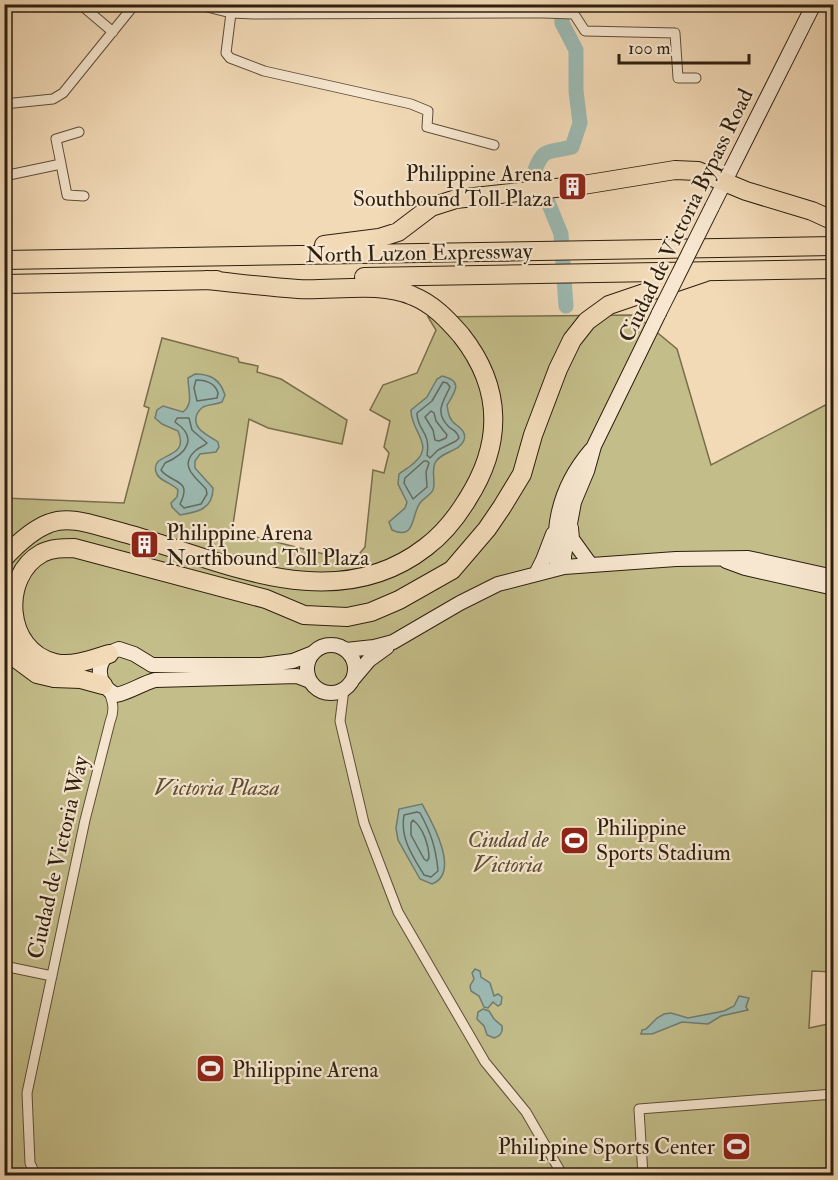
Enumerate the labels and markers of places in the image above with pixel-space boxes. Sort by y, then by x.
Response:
place label: Philippine Arena Southbound Toll Plaza [353,160,553,213]
building icon: Philippine Arena Southbound Toll Plaza [557,170,589,202]
place label: Philippine Arena Northbound Toll Plaza [166,519,370,572]
building icon: Philippine Arena Northbound Toll Plaza [129,529,161,561]
place label: Philippine Sports Stadium [596,814,731,868]
sports icon: Philippine Sports Stadium [559,824,591,856]
sports icon: Philippine Arena [195,1053,227,1085]
place label: Philippine Arena [232,1056,380,1085]
sports icon: Philippine Sports Center [720,1130,752,1162]
place label: Philippine Sports Center [498,1133,716,1162]

